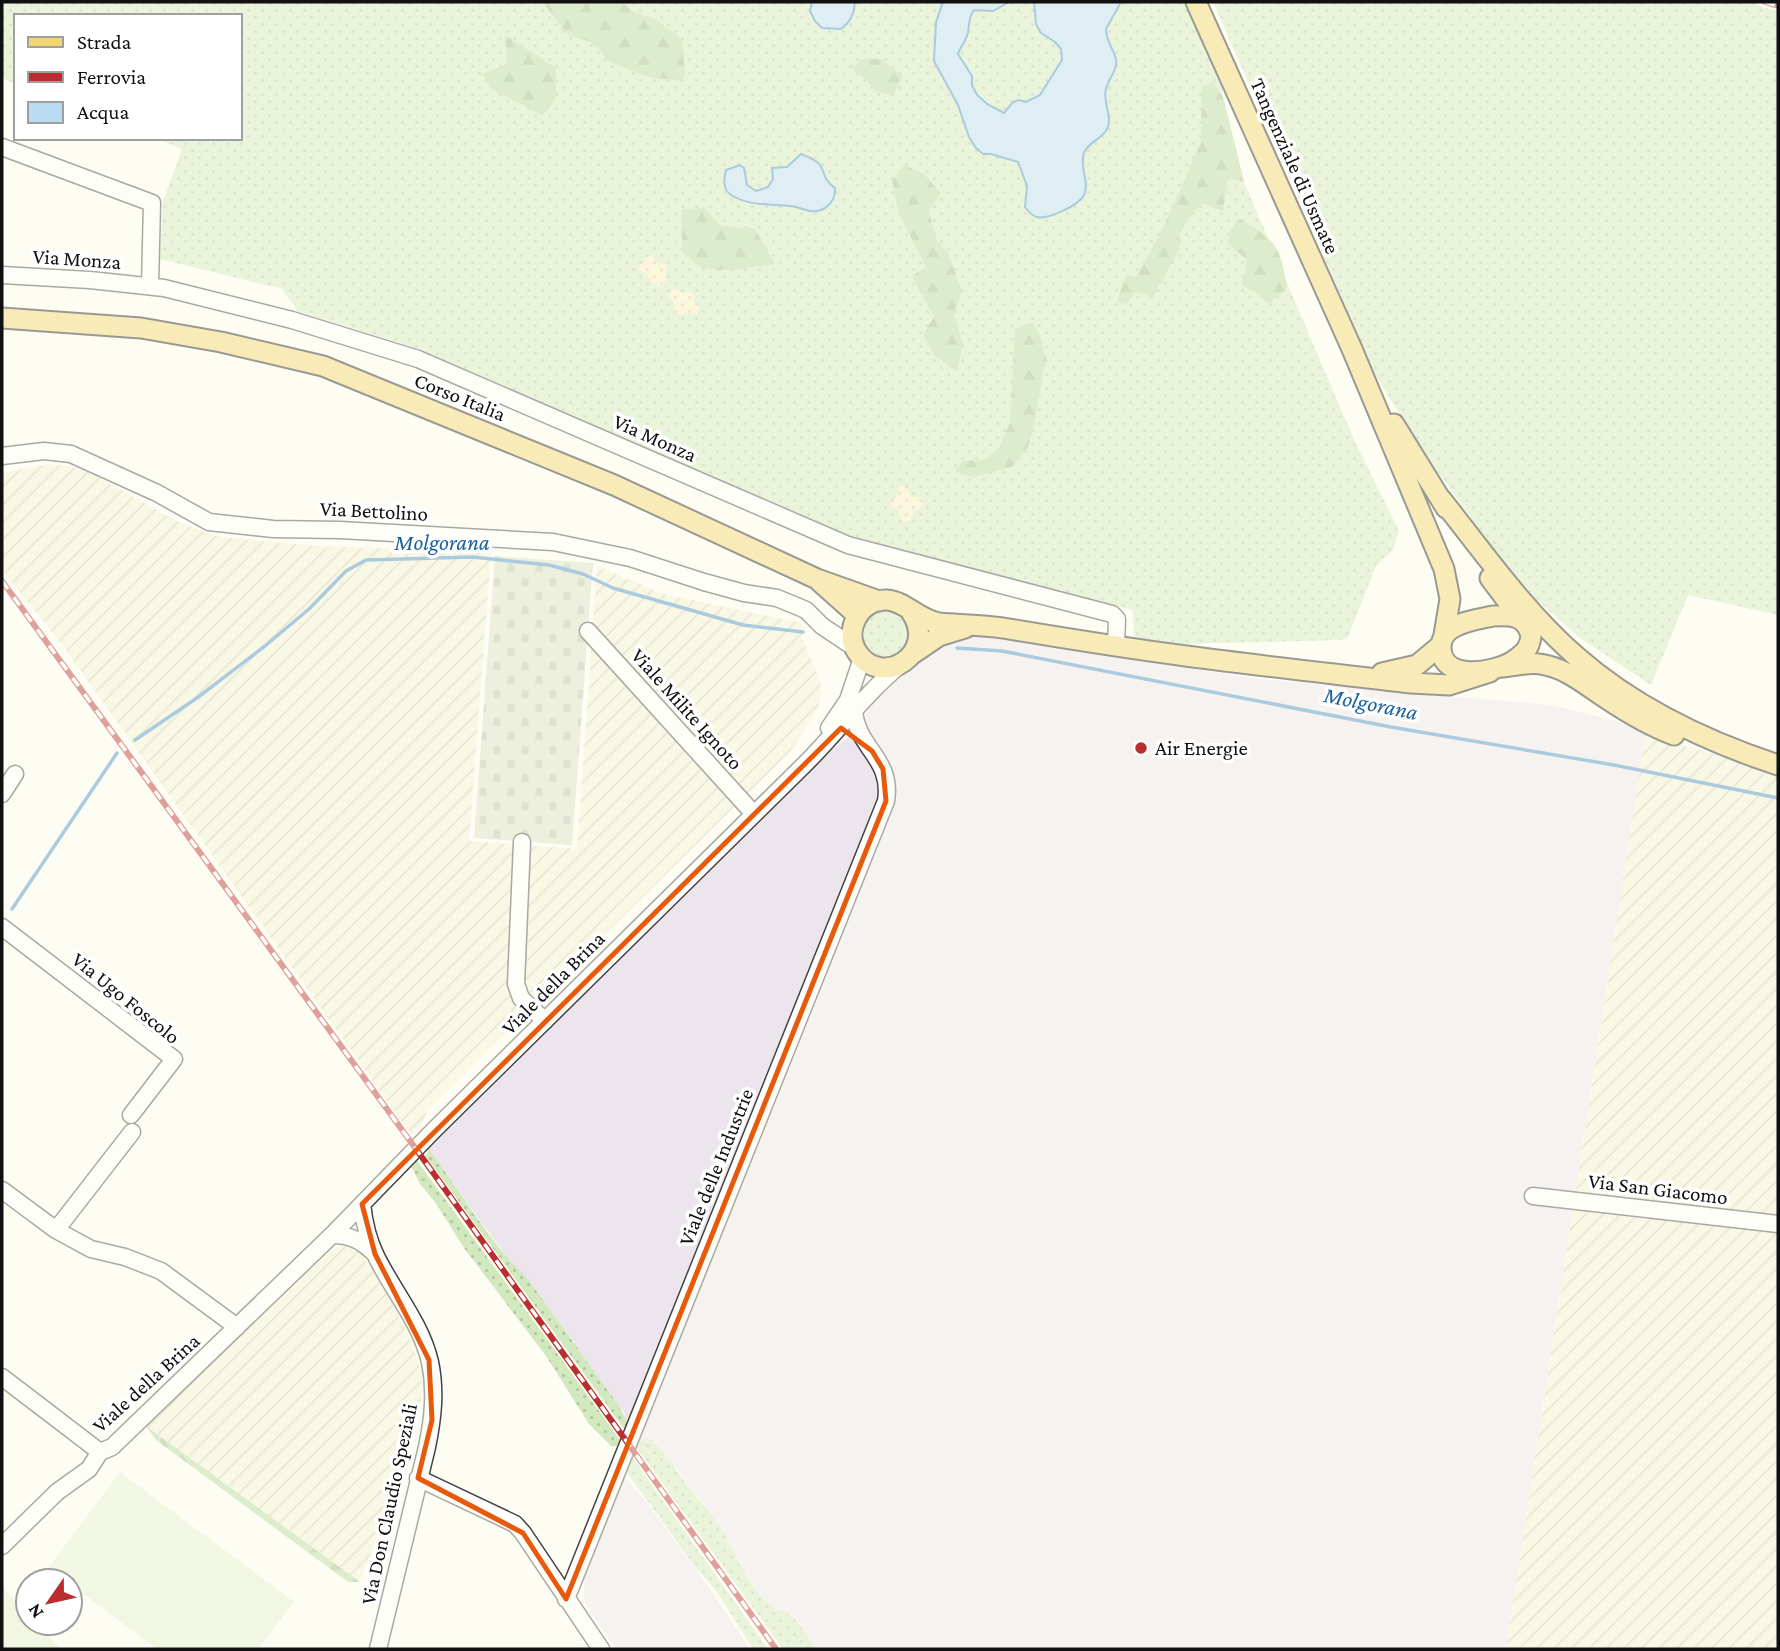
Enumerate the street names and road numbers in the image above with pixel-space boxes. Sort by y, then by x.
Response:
street label: Tangenziale di Usmate [1245,75,1345,257]
street label: Via Monza [32,244,122,274]
street label: Corso Italia [411,368,509,426]
street label: Via Monza [610,409,701,467]
street label: Via Bettolino [319,496,429,526]
street label: Viale Milite Ignoto [626,643,748,775]
street label: Viale della Brina [496,926,610,1040]
street label: Via Ugo Foscolo [67,947,185,1049]
street label: Viale delle Industrie [674,1085,758,1249]
street label: Via San Giacomo [1587,1169,1729,1209]
street label: Viale della Brina [87,1328,205,1437]
street label: Via Don Claudio Speziali [356,1401,422,1607]

